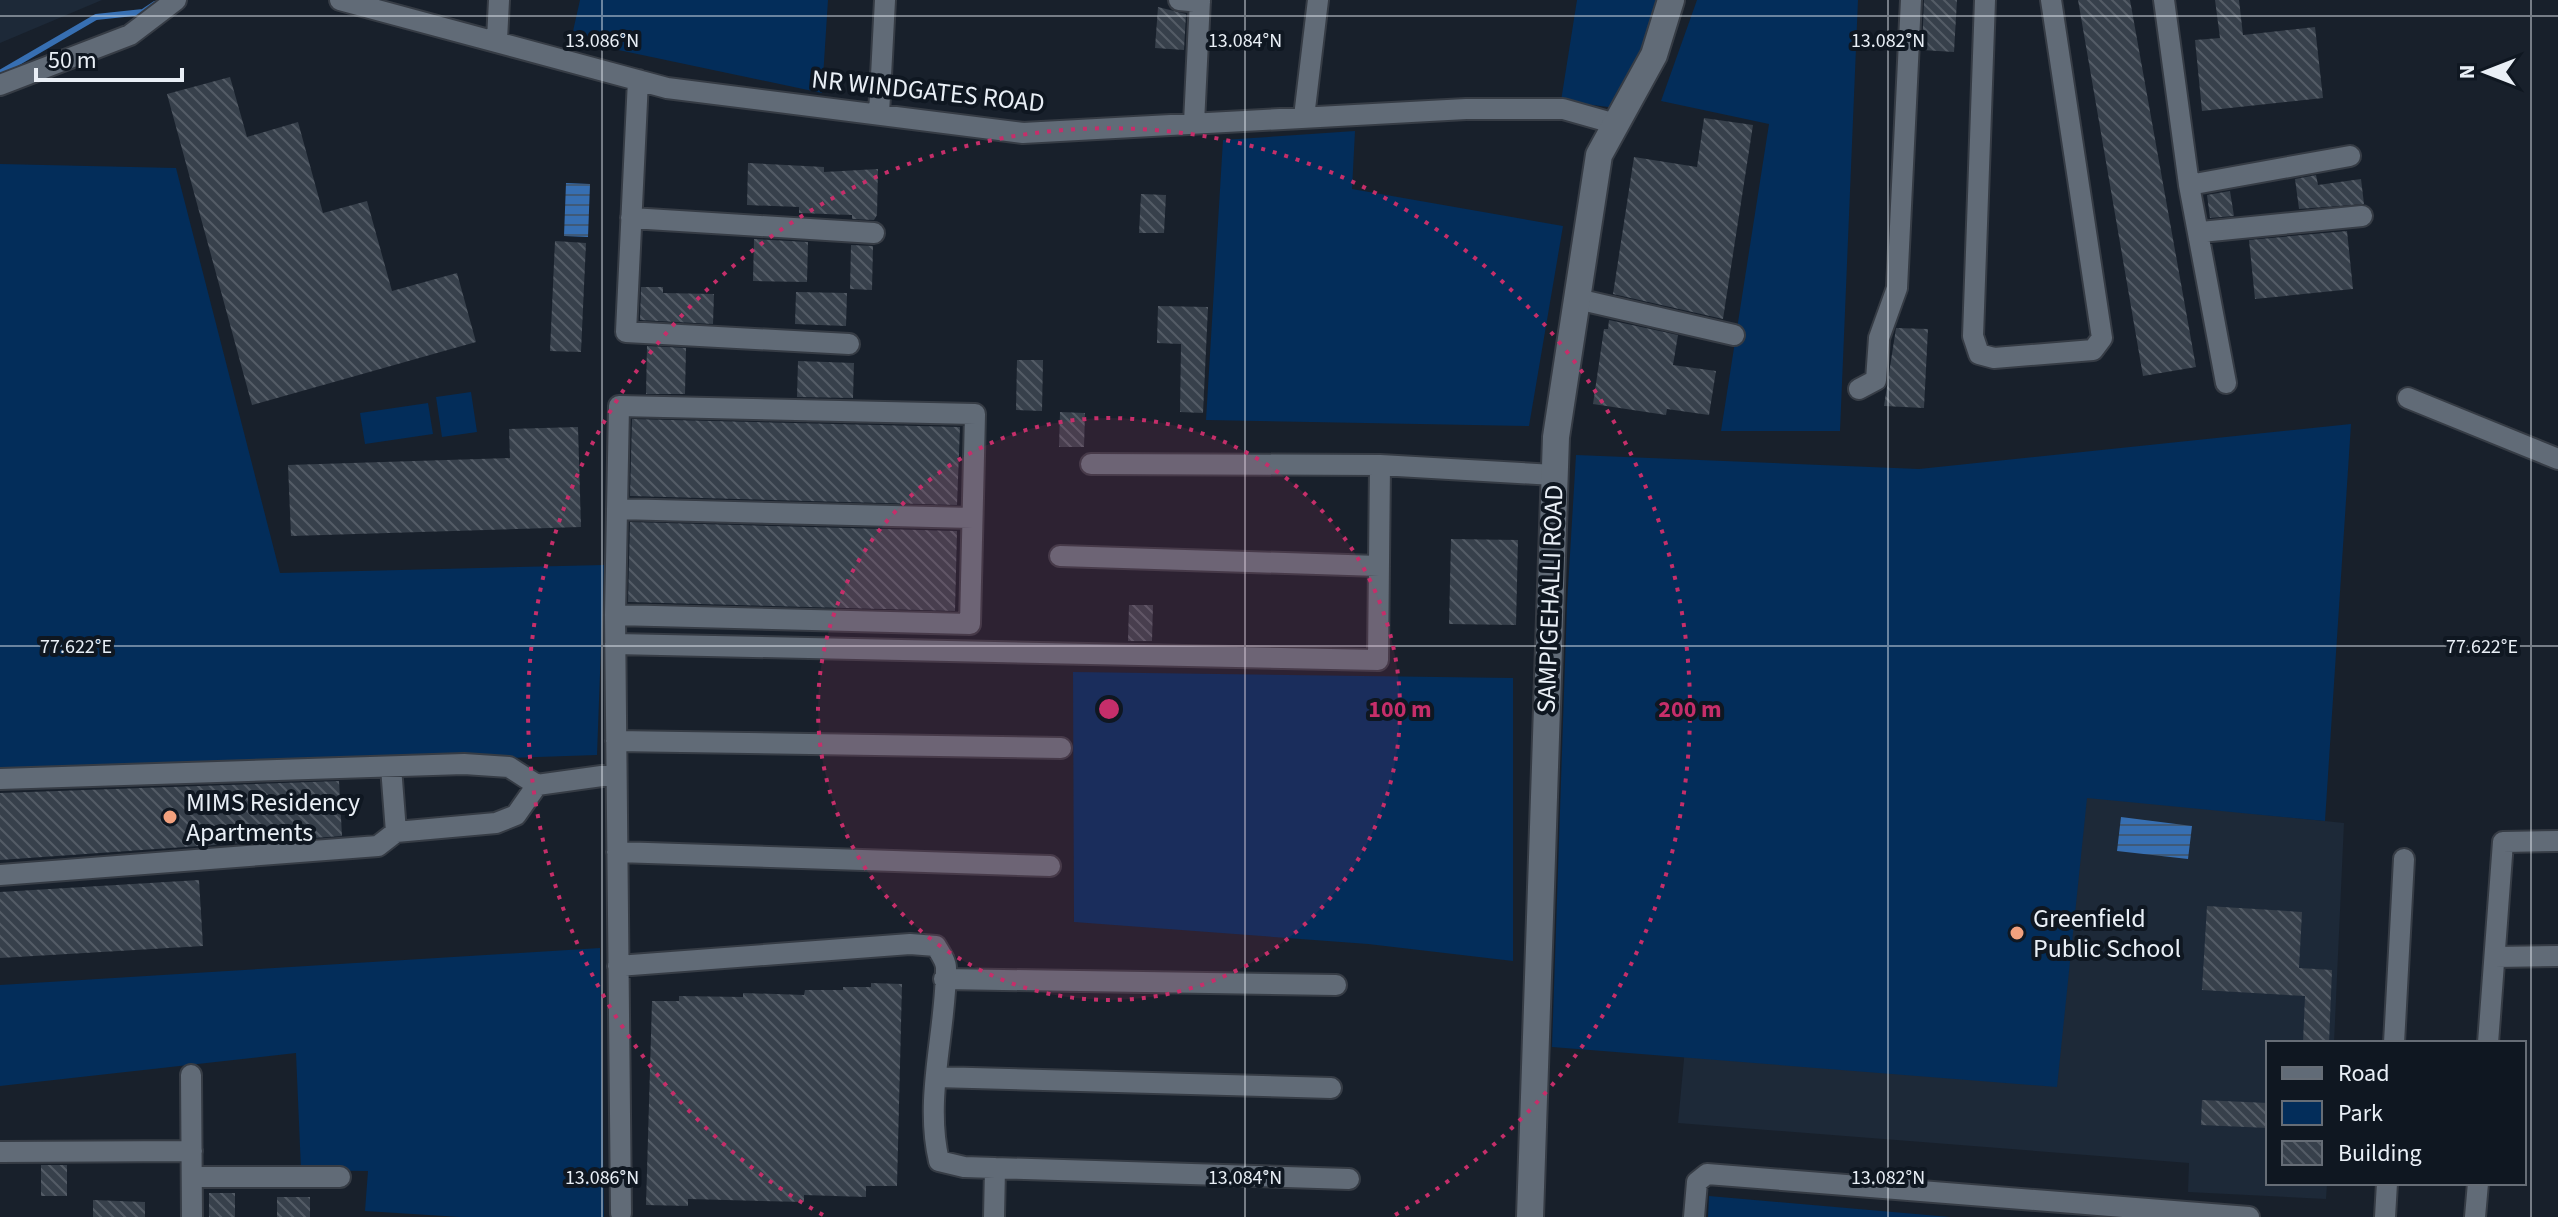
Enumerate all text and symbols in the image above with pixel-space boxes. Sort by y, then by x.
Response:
text: 13.086°N [565,27,639,55]
text: 13.084°N [1208,27,1282,55]
text: 13.082°N [1851,27,1925,55]
scale bar [36,32,182,82]
north arrow [2446,32,2526,112]
text: 50 m [48,43,97,78]
street label: NR WINDGATES ROAD [810,60,1046,122]
text: N [2451,65,2483,79]
street label: SAMPIGEHALLI ROAD [1528,484,1572,714]
text: 77.622°E [40,633,112,661]
text: 77.622°E [2446,633,2518,661]
text: 100 m [1368,692,1432,727]
text: 200 m [1658,692,1722,727]
centre of rings [1095,695,1123,723]
place label: MIMS Residency Apartments [186,784,360,851]
marker: MIMS Residency Apartments [161,808,179,826]
place label: Greenfield Public School [2033,900,2181,967]
marker: Greenfield Public School [2008,924,2026,942]
legend [2266,1041,2526,1185]
text: Road [2338,1056,2390,1091]
text: Park [2338,1096,2383,1131]
text: Building [2338,1136,2422,1171]
text: 13.086°N [565,1164,639,1192]
text: 13.084°N [1208,1164,1282,1192]
text: 13.082°N [1851,1164,1925,1192]

